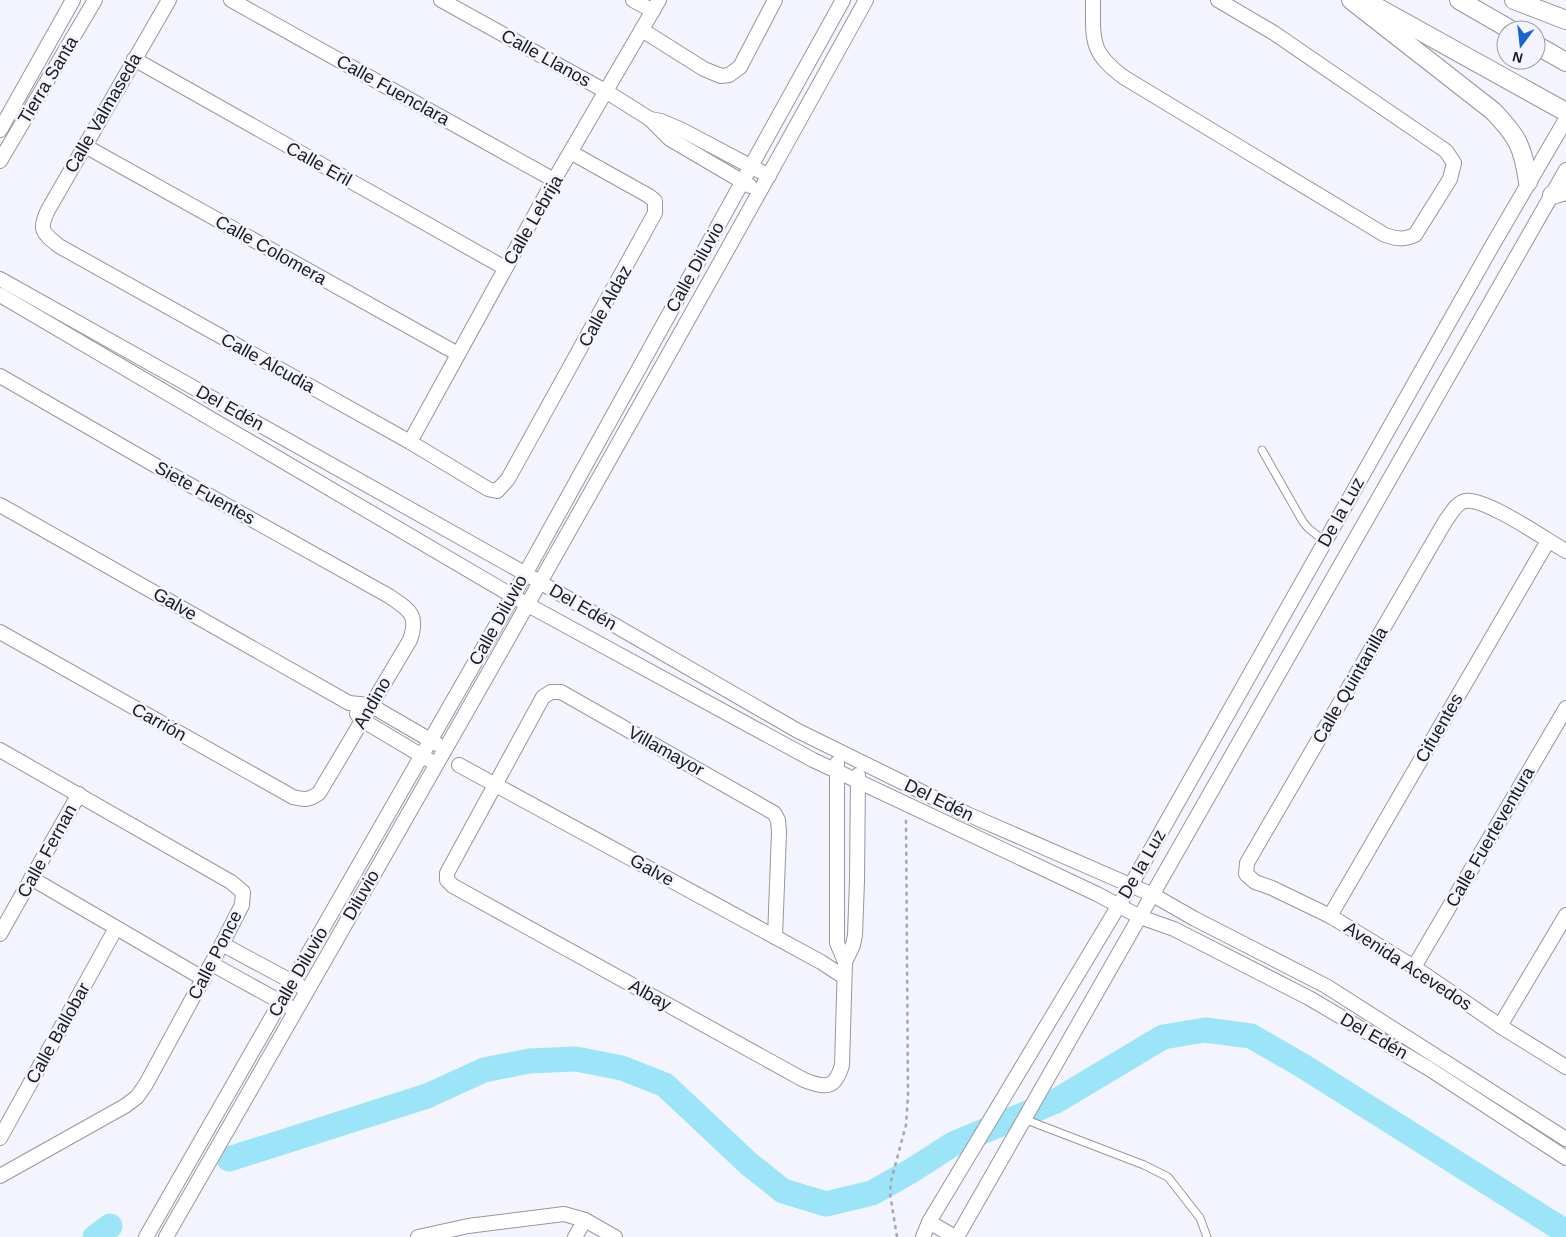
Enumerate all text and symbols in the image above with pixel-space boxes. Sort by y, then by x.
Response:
north arrow [1496,20,1546,70]
street label: Calle Llanos [498,25,594,91]
street label: Tierra Santa [14,32,82,127]
street label: Calle Valmaseda [61,49,146,176]
text: N [1511,49,1525,67]
street label: Calle Fuenclara [333,51,454,130]
street label: Calle Eril [283,138,355,190]
street label: Calle Lebrija [499,171,567,268]
street label: Calle Colomera [212,211,331,289]
street label: Calle Diluvio [662,218,728,316]
street label: Calle Aldaz [574,262,636,350]
street label: Calle Alcudia [218,329,319,397]
street label: Del Edén [193,381,267,435]
street label: Siete Fuentes [152,457,258,529]
street label: De la Luz [1314,474,1368,550]
street label: Calle Diluvio [465,571,531,669]
street label: Del Edén [546,580,620,634]
street label: Galve [150,584,200,624]
street label: Calle Quintanilla [1309,622,1392,747]
street label: Andino [349,674,395,732]
street label: Cifuentes [1411,690,1467,766]
street label: Carrión [128,699,190,745]
street label: Villamayor [625,722,707,780]
street label: Calle Fuerteventura [1442,763,1539,910]
street label: Del Edén [901,775,977,825]
street label: Calle Fernan [13,801,81,901]
street label: De la Luz [1114,826,1170,902]
street label: Galve [627,850,677,890]
street label: Diluvio [339,867,383,923]
street label: Calle Ponce [184,907,246,1003]
street label: Avenida Acevedos [1341,917,1475,1015]
street label: Calle Diluvio [264,924,332,1020]
street label: Albay [625,975,675,1015]
street label: Calle Ballobar [22,979,94,1087]
street label: Del Edén [1337,1009,1411,1063]

